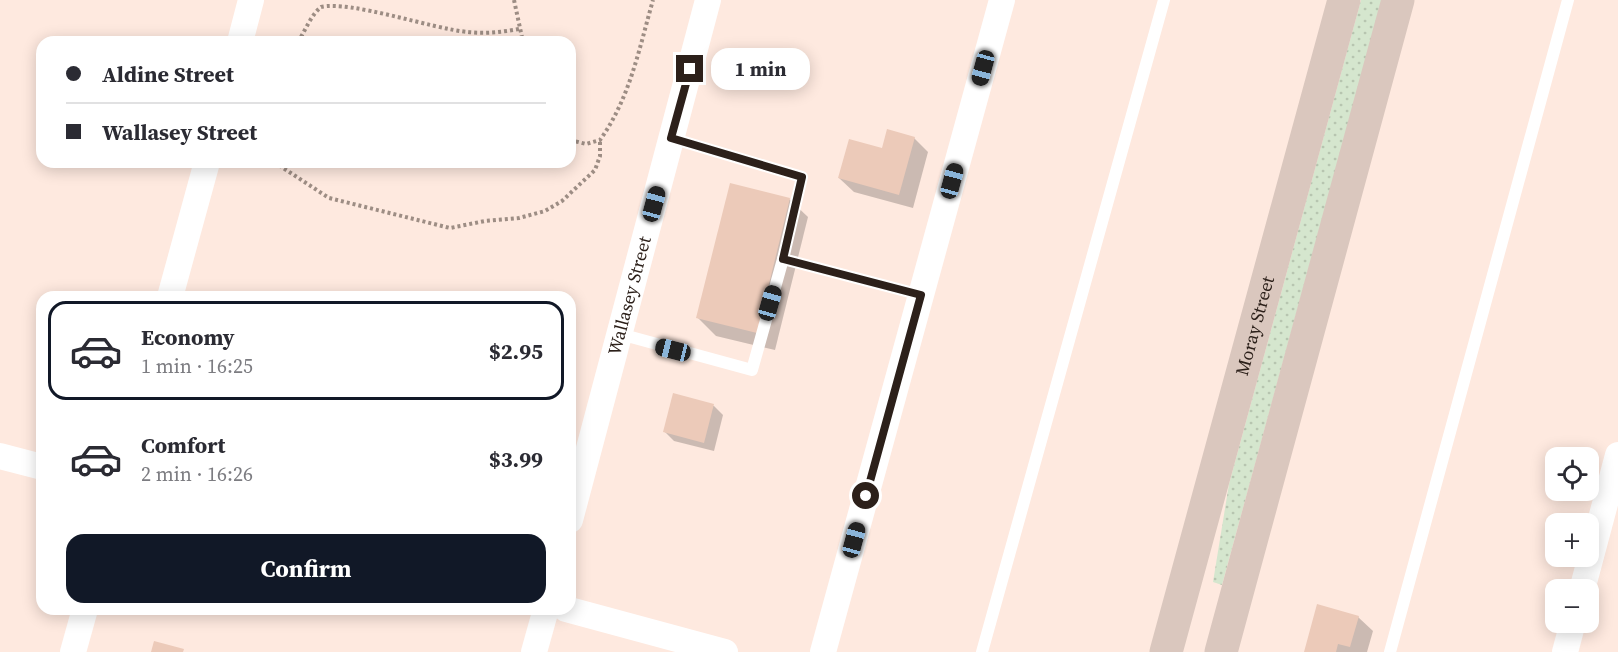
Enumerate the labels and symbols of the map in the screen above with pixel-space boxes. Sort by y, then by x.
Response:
callout: 1 min [711,48,810,90]
car [970,48,996,88]
route end [676,55,703,82]
car [939,161,965,201]
car [641,184,667,224]
street label: Wallasey Street [601,233,657,358]
street label: Moray Street [1229,273,1280,378]
car [756,283,784,323]
car [653,337,693,363]
route start [852,482,879,509]
car [841,520,867,560]

